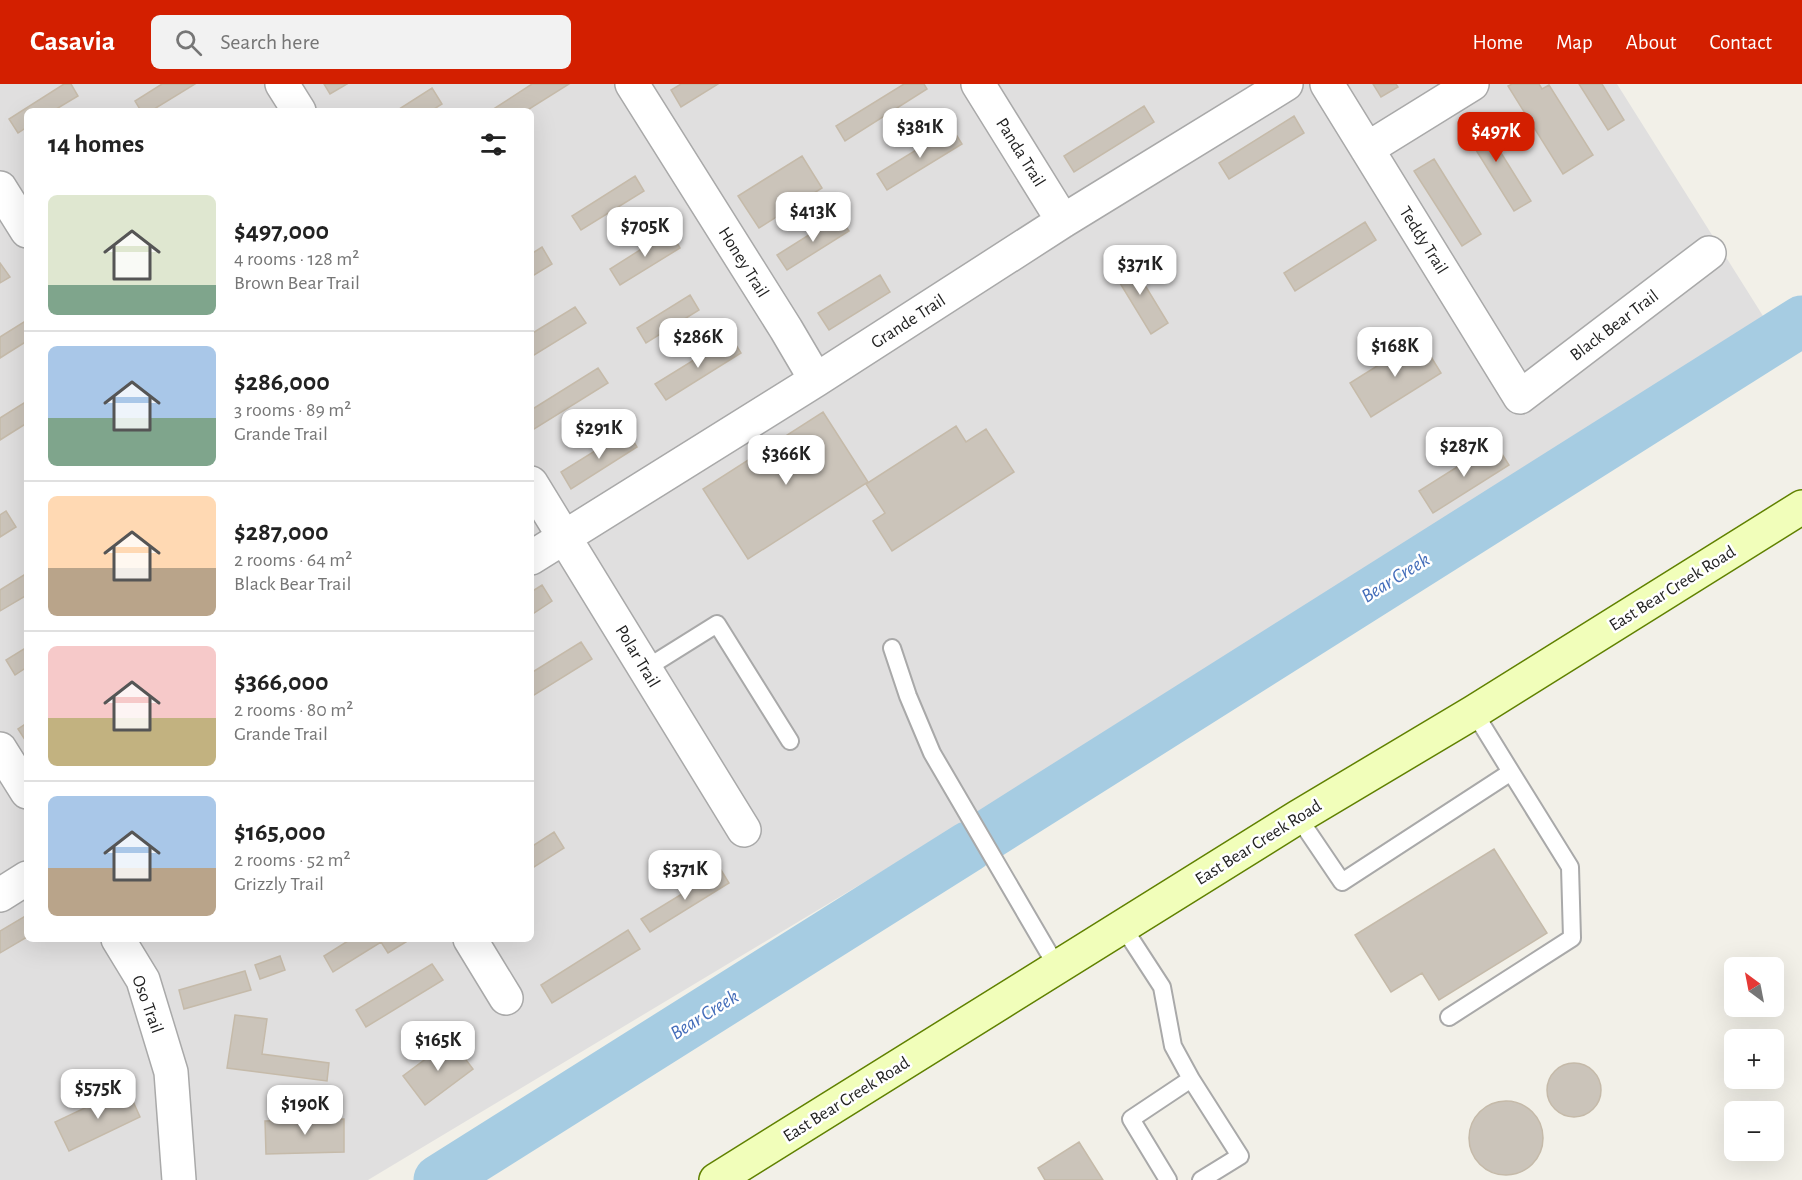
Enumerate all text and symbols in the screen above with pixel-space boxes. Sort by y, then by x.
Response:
search box [151,15,571,69]
icon: search [172,26,205,59]
text: Casavia [30,28,115,56]
text: Search here [220,31,320,53]
text: Home [1472,32,1523,53]
text: Map [1556,32,1593,53]
text: About [1626,32,1676,53]
text: Contact [1709,32,1772,53]
pin: $381K [878,108,962,159]
pin: $497K [1454,112,1538,163]
street label: Panda Trail [992,115,1048,190]
text: $381K [897,117,943,137]
text: $497K [1471,121,1521,141]
icon: filters [477,128,510,161]
text: 14 homes [48,131,144,157]
pin: $413K [771,192,855,243]
text: $413K [790,201,836,221]
street label: Teddy Trail [1395,204,1451,277]
pin: $705K [603,207,687,258]
text: $705K [621,216,669,236]
text: $497,000 [234,218,329,244]
icon: home [96,219,168,291]
street label: Honey Trail [715,224,772,301]
pin: $371K [1098,245,1182,296]
text: 4 rooms · 128 m² [234,249,359,269]
text: $371K [1117,254,1163,274]
text: Brown Bear Trail [234,273,360,293]
street label: Black Bear Trail [1567,287,1662,365]
street label: Grande Trail [868,291,949,352]
pin: $286K [656,318,740,369]
text: $286K [673,327,723,347]
pin: $168K [1353,327,1437,378]
text: $168K [1371,336,1419,356]
text: $286,000 [234,369,330,395]
icon: home [96,370,168,442]
text: 3 rooms · 89 m² [234,400,351,420]
pin: $291K [557,409,641,460]
text: $291K [576,418,622,438]
text: Grande Trail [234,424,328,444]
pin: $287K [1422,427,1506,478]
pin: $366K [744,435,828,486]
text: $287K [1440,436,1488,456]
text: $366K [762,444,810,464]
text: $287,000 [234,519,329,545]
icon: home [96,520,168,592]
street label: East Bear Creek Road [1606,543,1739,635]
water label: Bear Creek [1358,549,1433,607]
text: 2 rooms · 64 m² [234,550,352,570]
text: Black Bear Trail [234,574,351,594]
street label: Polar Trail [612,622,663,691]
text: $366,000 [234,669,329,695]
icon: home [96,670,168,742]
text: 2 rooms · 80 m² [234,700,353,720]
text: Grande Trail [234,724,328,744]
street label: East Bear Creek Road [1192,797,1325,889]
text: $165,000 [234,819,325,845]
icon: home [96,820,168,892]
text: 2 rooms · 52 m² [234,850,351,870]
pin: $371K [643,850,727,901]
text: $371K [662,859,708,879]
text: Grizzly Trail [234,874,324,894]
north arrow [1724,957,1784,1017]
map controls [1724,957,1784,1161]
street label: Oso Trail [128,973,166,1036]
water label: Bear Creek [667,986,742,1044]
pin: $165K [396,1021,480,1072]
button: + [1724,1029,1784,1089]
text: $165K [415,1030,461,1050]
street label: East Bear Creek Road [780,1054,913,1146]
pin: $575K [56,1069,140,1120]
text: $575K [75,1078,121,1098]
pin: $190K [263,1085,347,1136]
text: $190K [281,1094,329,1114]
button: − [1724,1101,1784,1161]

